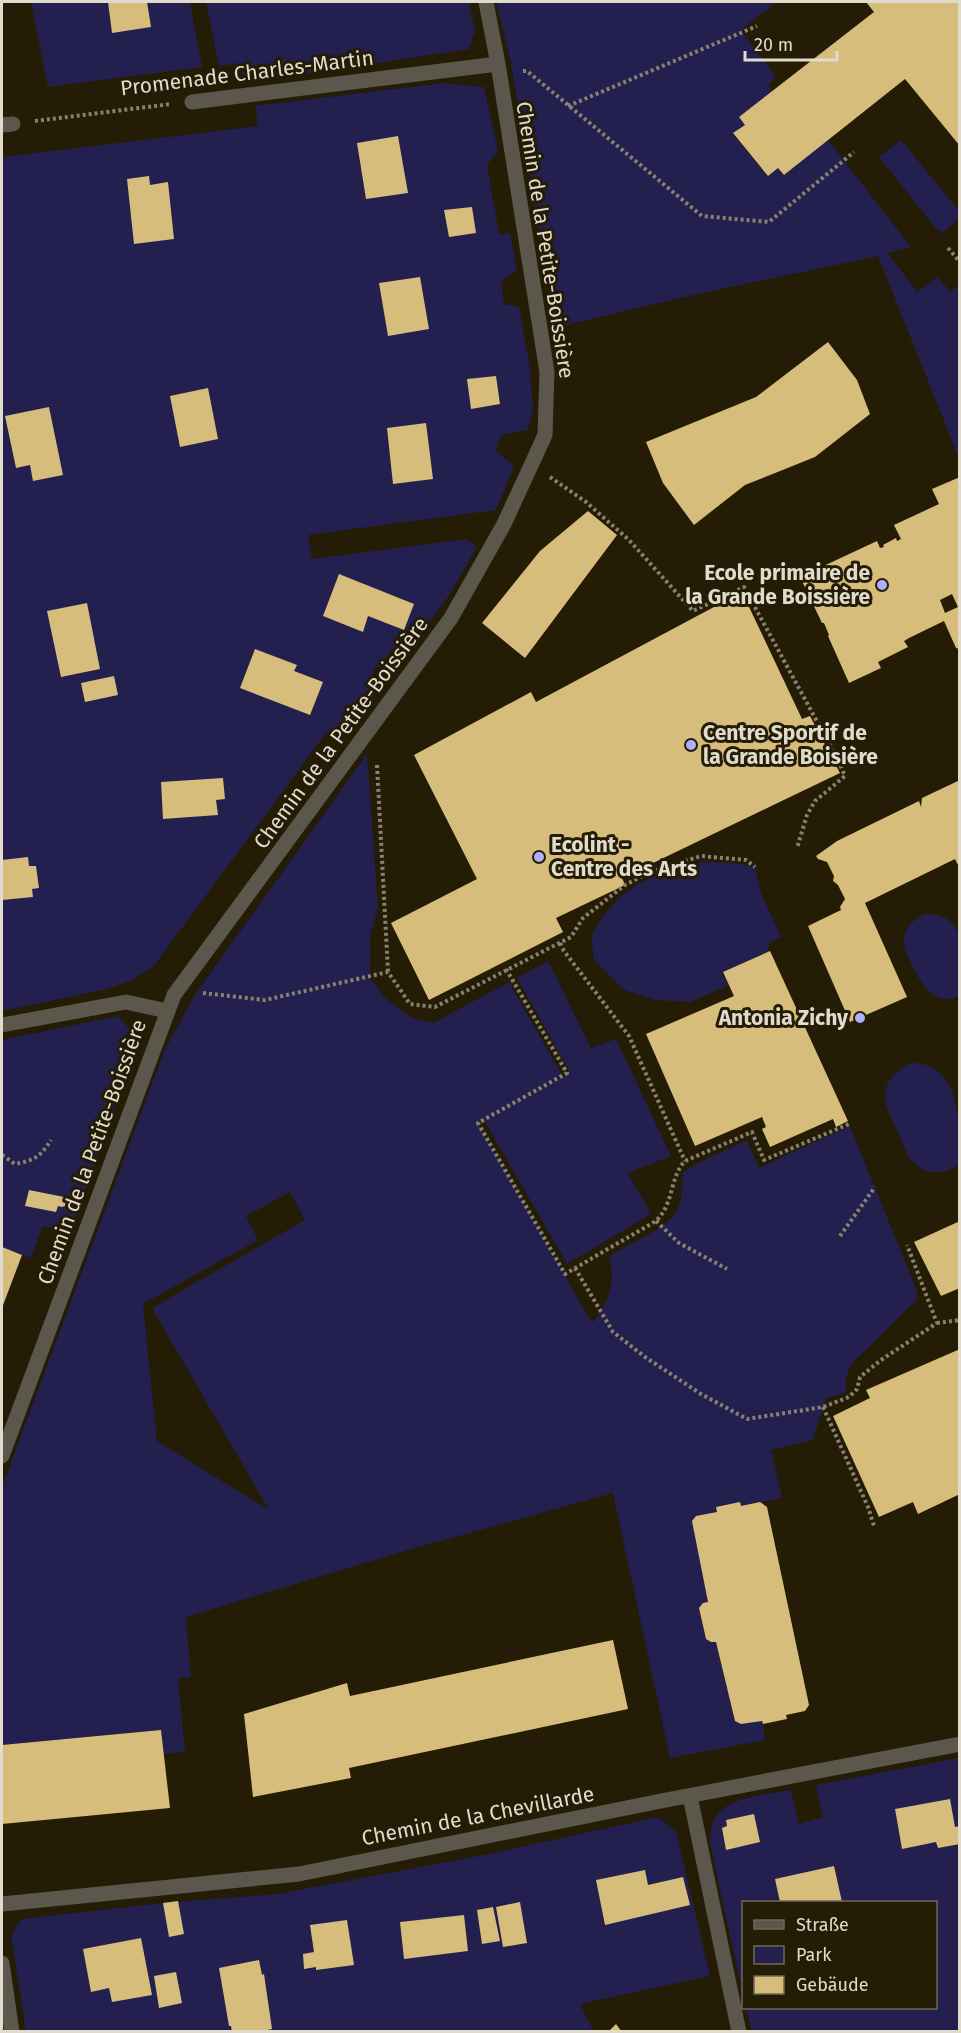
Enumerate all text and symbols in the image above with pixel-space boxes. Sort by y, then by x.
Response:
scale bar [745,24,836,62]
text: 20 m [754,34,793,56]
street label: Promenade Charles-Martin [119,45,375,101]
street label: Chemin de la Petite-Boissière [510,100,580,380]
place label: Ecole primaire de la Grande Boissière [685,560,870,610]
marker: Ecole primaire de la Grande Boissière [875,578,889,592]
street label: Chemin de la Petite-Boissière [248,612,434,854]
place label: Centre Sportif de la Grande Boisière [703,720,878,770]
marker: Centre Sportif de la Grande Boisière [684,738,698,752]
place label: Ecolint - Centre des Arts [551,832,697,882]
marker: Ecolint - Centre des Arts [532,850,546,864]
place label: Antonia Zichy [718,1005,848,1031]
marker: Antonia Zichy [853,1011,867,1025]
street label: Chemin de la Petite-Boissière [32,1016,152,1288]
street label: Chemin de la Chevillarde [360,1781,596,1851]
legend [742,1901,937,2009]
text: Straße [796,1914,849,1936]
text: Park [796,1944,832,1966]
text: Gebäude [796,1974,869,1996]

